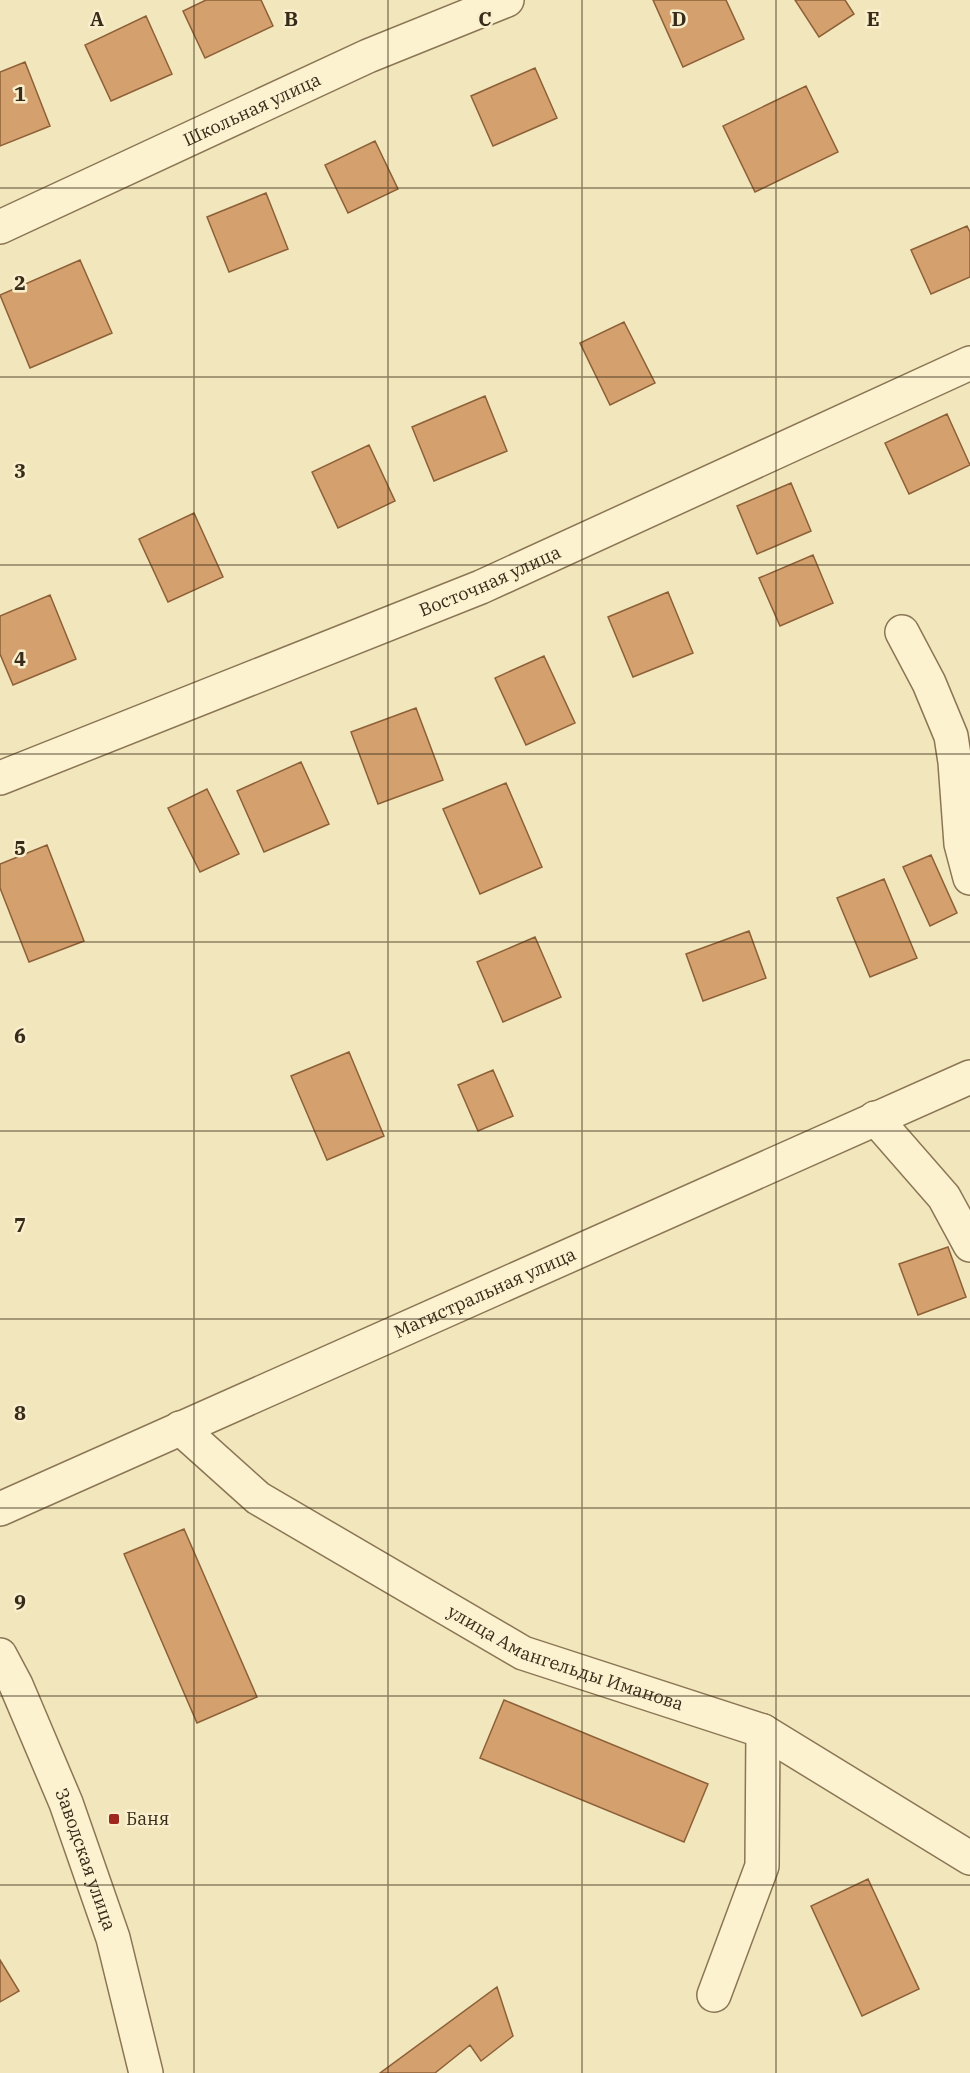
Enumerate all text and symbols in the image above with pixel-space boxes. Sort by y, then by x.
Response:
text: A [90,5,104,32]
text: B [284,5,298,32]
text: C [478,5,492,32]
text: D [671,5,687,32]
text: E [866,5,880,32]
street label: Школьная улица [180,68,324,151]
text: 1 [14,80,26,107]
text: 2 [14,269,26,296]
text: 3 [14,457,26,484]
street label: Восточная улица [416,540,564,621]
text: 4 [14,645,26,672]
text: 5 [14,834,26,861]
text: 6 [14,1022,26,1049]
text: 7 [14,1211,26,1238]
street label: Магистральная улица [390,1242,579,1343]
text: 8 [14,1399,26,1426]
text: 9 [14,1588,26,1615]
street label: улица Амангельды Иманова [444,1599,687,1715]
street label: Заводская улица [50,1785,122,1934]
place label: Баня [126,1807,169,1830]
marker: Баня [107,1812,121,1826]

